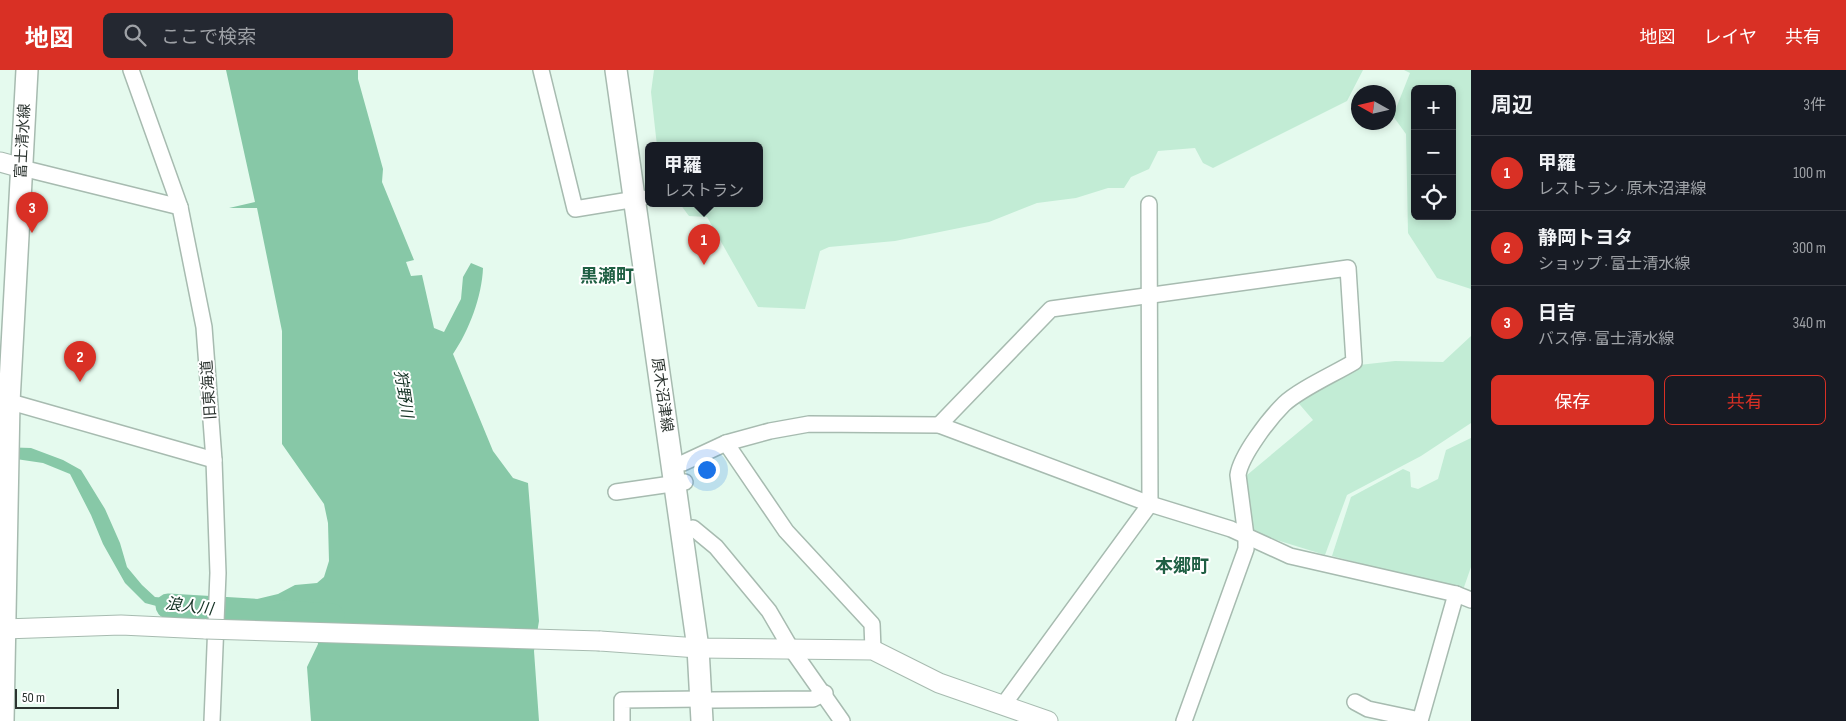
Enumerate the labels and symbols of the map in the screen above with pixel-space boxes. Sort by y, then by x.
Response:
north arrow [1351,85,1396,130]
street label: 富士清水線 [12,103,34,179]
pin: 3 [16,192,48,233]
pin: 1 [688,224,720,265]
district label: 黒瀬町 [580,266,634,287]
pin: 2 [64,341,96,382]
street label: 原木沼津線 [647,357,677,433]
street label: 旧東海道 [197,359,221,421]
water label: 狩野川 [390,369,416,421]
your location [694,457,720,483]
district label: 本郷町 [1155,556,1209,577]
water label: 浪人川 [164,595,216,620]
scale bar [15,686,119,709]

